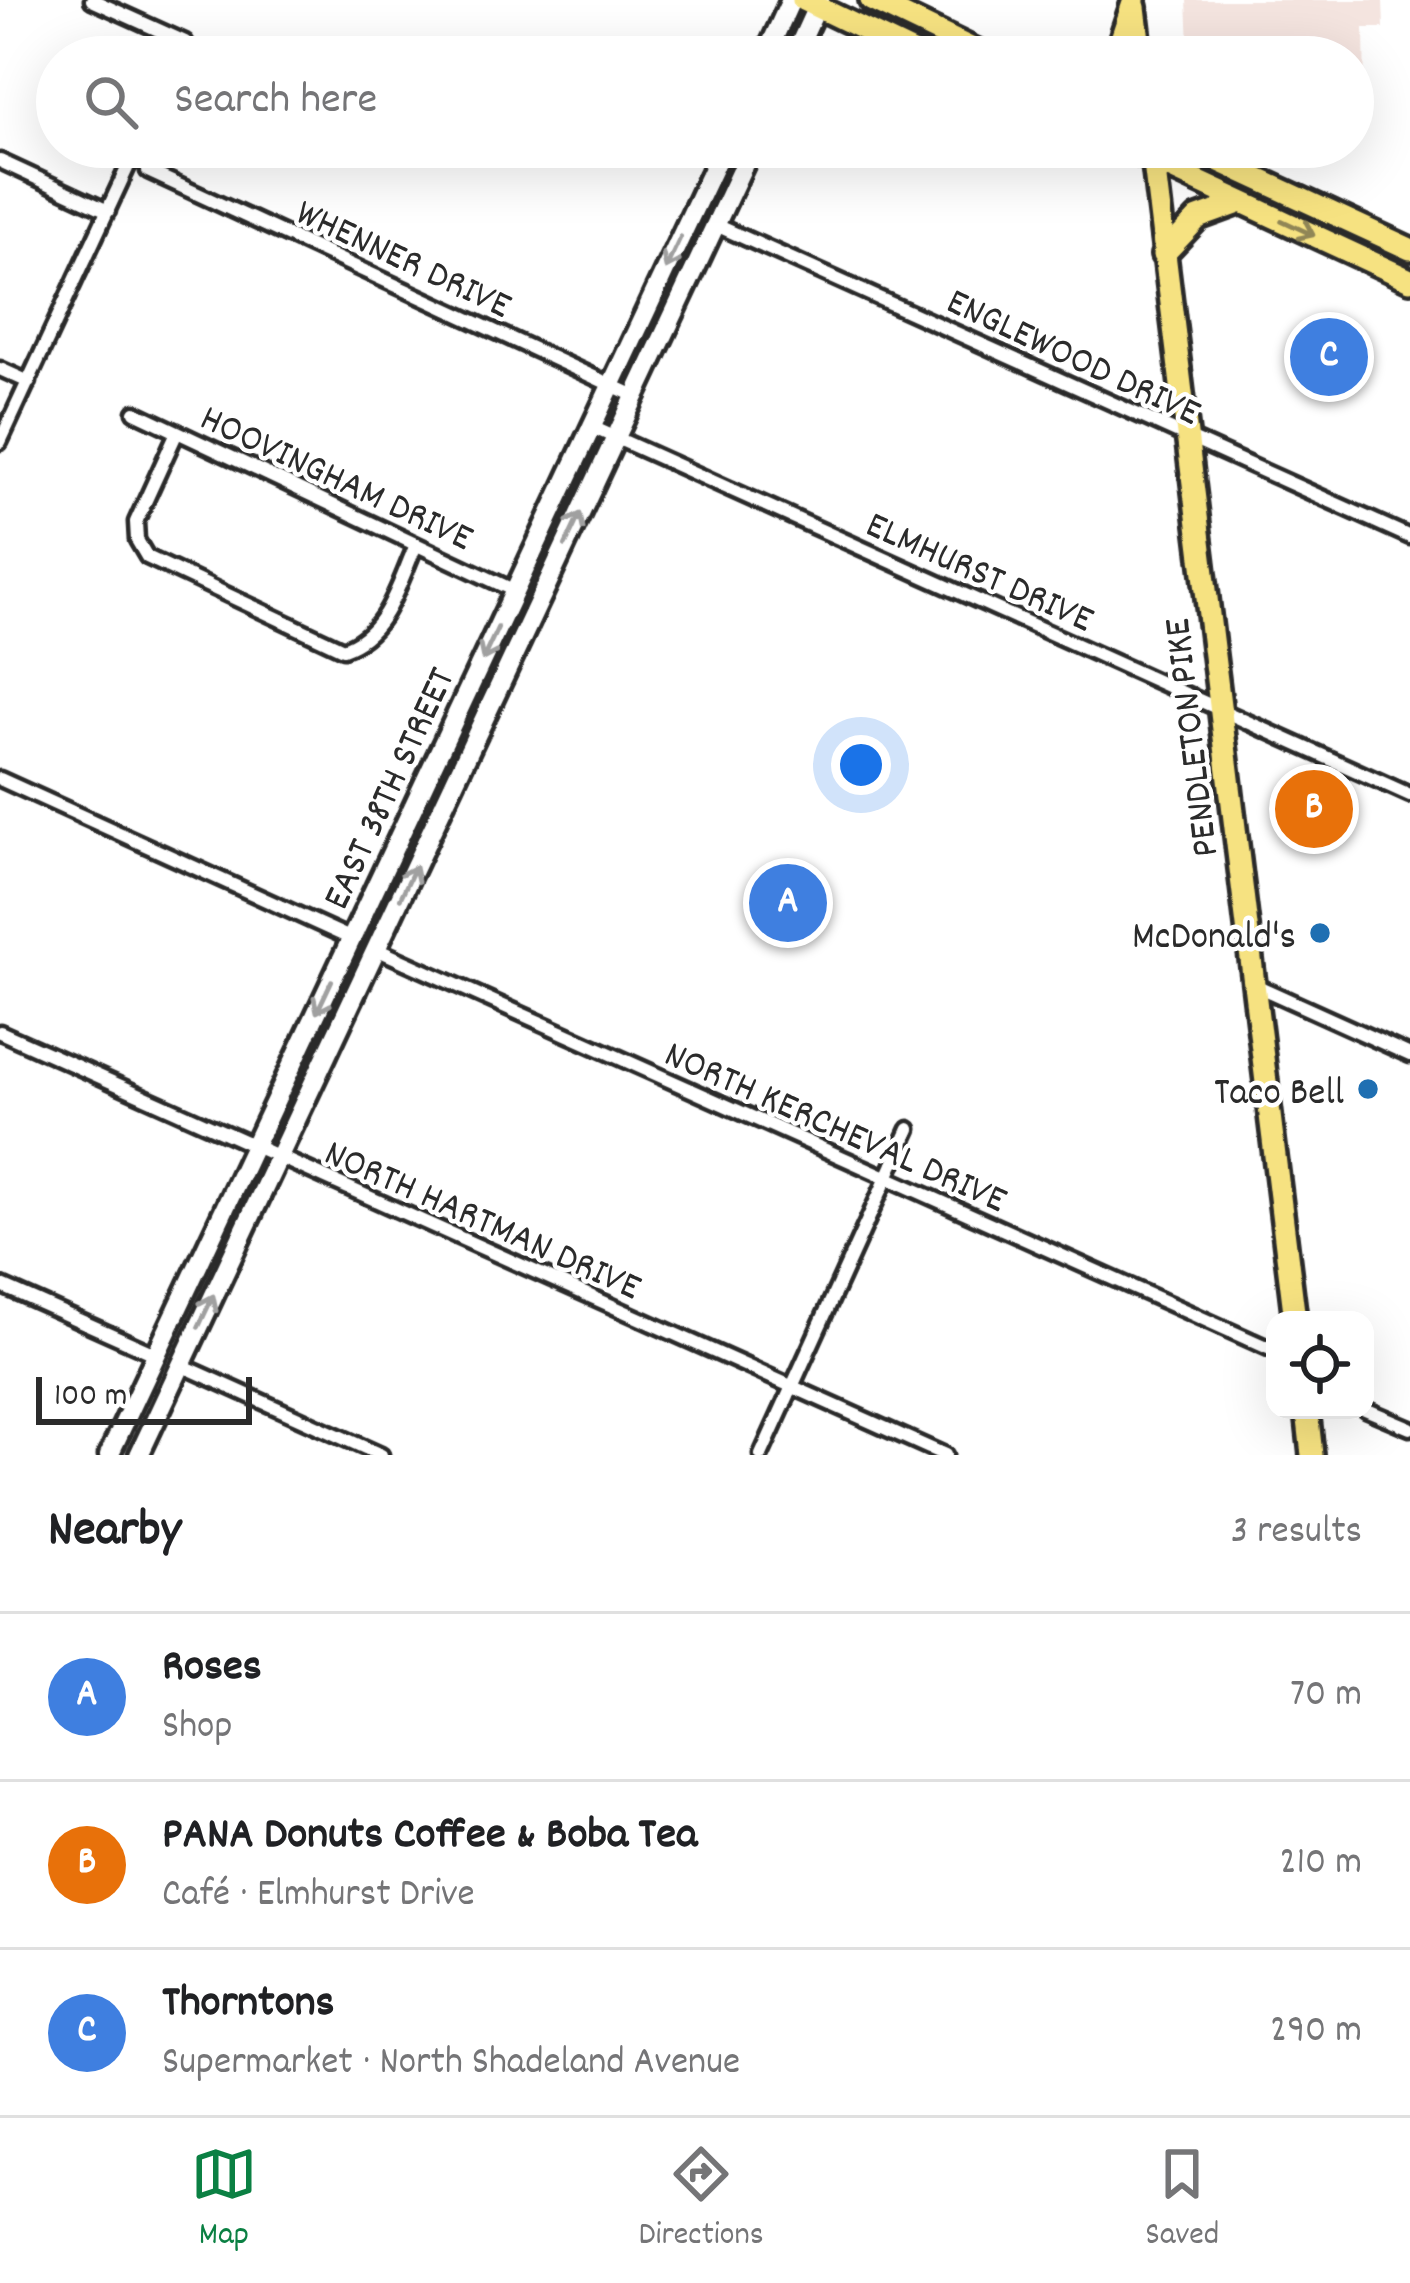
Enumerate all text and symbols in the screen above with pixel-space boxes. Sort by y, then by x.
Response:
search box [36,36,1374,168]
icon: search [78,69,144,135]
text: Search here [174,70,377,134]
street label: WHENNER DRIVE [286,188,519,336]
one-way arrow [1279,218,1315,240]
one-way arrow [660,234,682,270]
street label: ENGLEWOOD DRIVE [936,277,1208,443]
pin: C [1290,312,1368,402]
street label: HOOVINGHAM DRIVE [190,394,481,568]
street label: ELMHURST DRIVE [856,500,1101,650]
one-way arrow [563,512,585,548]
street label: PENDLETON PIKE [1152,614,1236,860]
one-way arrow [478,625,500,661]
street label: EAST 38TH STREET [312,659,472,920]
your location [831,735,891,795]
pin: B [1275,764,1353,854]
pin: A [749,858,827,948]
one-way arrow [398,865,420,901]
place label: McDonald's [1132,912,1296,967]
marker: McDonald's [1307,920,1333,946]
one-way arrow [312,978,334,1014]
street label: NORTH KERCHEVAL DRIVE [654,1030,1015,1230]
place label: Taco Bell [1214,1068,1344,1123]
marker: Taco Bell [1355,1076,1381,1102]
street label: NORTH HARTMAN DRIVE [314,1128,649,1318]
one-way arrow [197,1294,219,1330]
map controls [1266,1311,1374,1419]
button: locate [1266,1311,1374,1419]
scale bar [36,1371,252,1424]
text: 100 m [54,1374,127,1421]
text: Nearby [48,1497,181,1569]
text: 3 results [1231,1506,1362,1561]
text: Roses [162,1637,262,1701]
text: A [76,1669,98,1724]
text: 70 m [1290,1669,1362,1724]
text: Shop [162,1701,232,1756]
text: PANA Donuts Coffee & Boba Tea [162,1805,697,1869]
text: B [78,1837,96,1892]
text: 210 m [1279,1837,1362,1892]
text: Café · Elmhurst Drive [162,1869,475,1924]
text: Thorntons [162,1973,335,2037]
text: C [77,2005,97,2060]
text: 290 m [1270,2005,1362,2060]
text: Supermarket · North Shadeland Avenue [162,2037,740,2092]
tab: Map [191,2141,257,2260]
tab: Directions [639,2141,764,2260]
tab: Saved [1145,2141,1219,2260]

